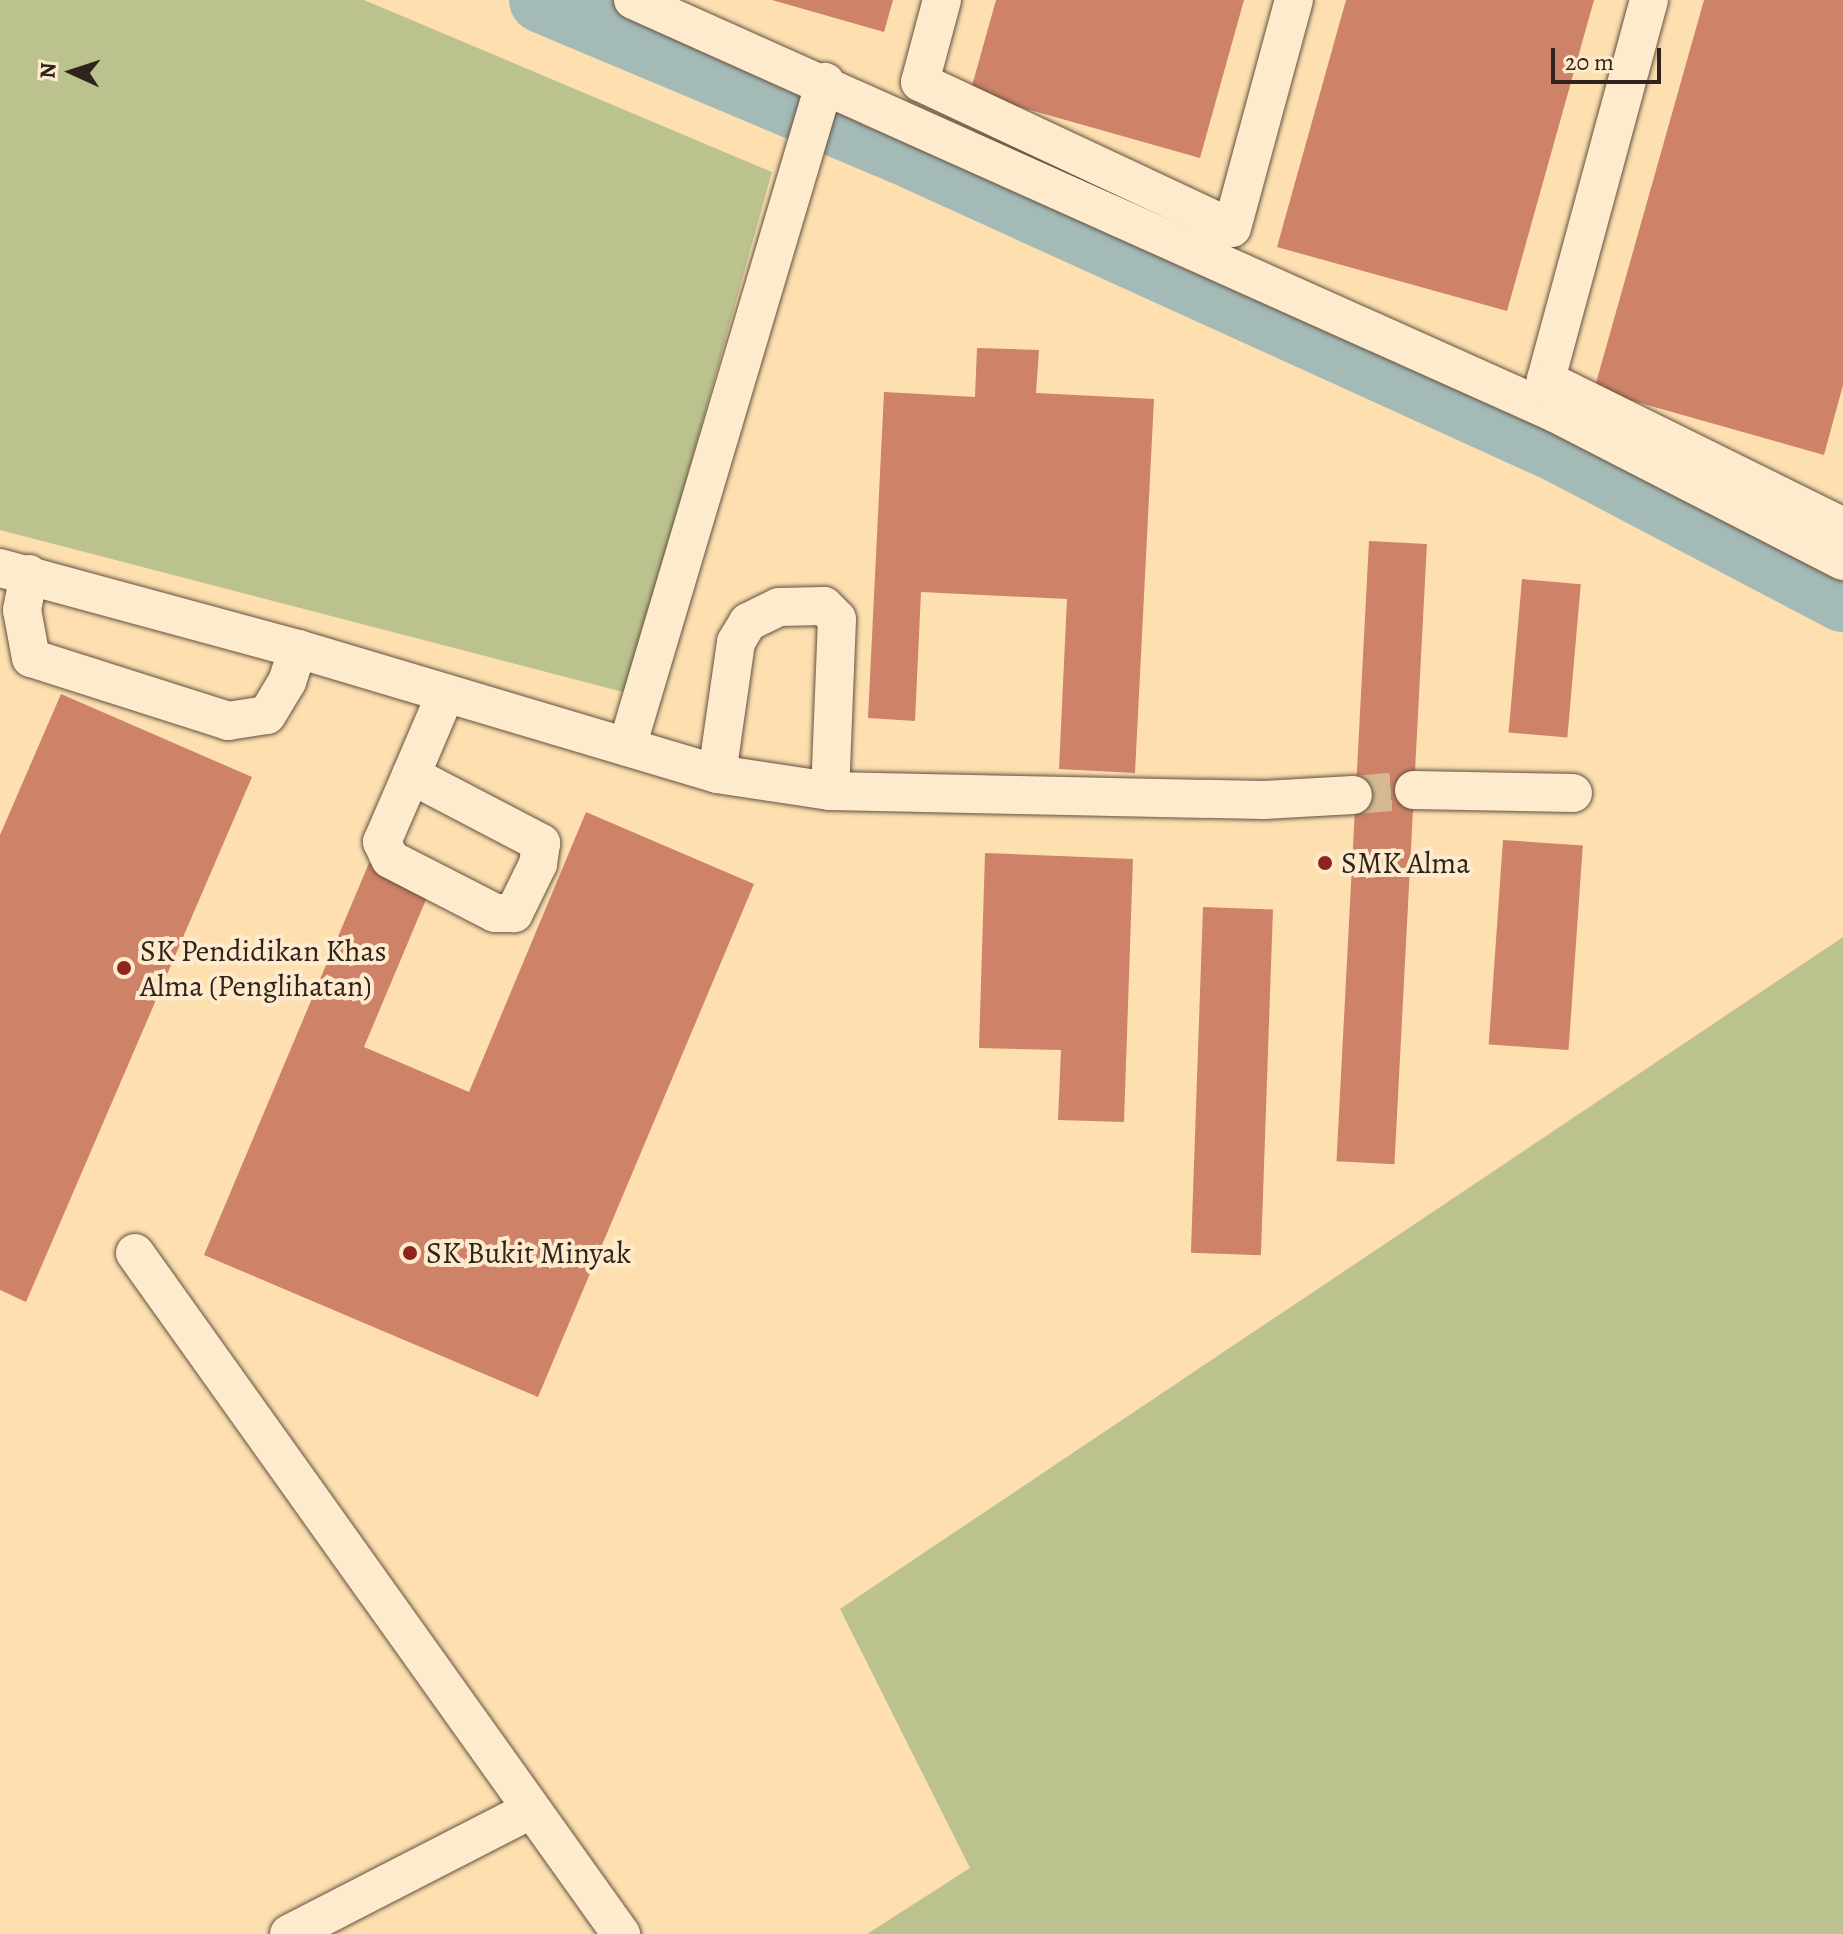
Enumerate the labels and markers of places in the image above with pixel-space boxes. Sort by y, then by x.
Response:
place label: SMK Alma [1341,845,1470,881]
marker: SMK Alma [1316,854,1334,872]
place label: SK Pendidikan Khas Alma (Penglihatan) [140,933,386,1004]
marker: SK Pendidikan Khas Alma (Penglihatan) [115,959,133,977]
place label: SK Bukit Minyak [426,1235,631,1271]
marker: SK Bukit Minyak [401,1244,419,1262]

